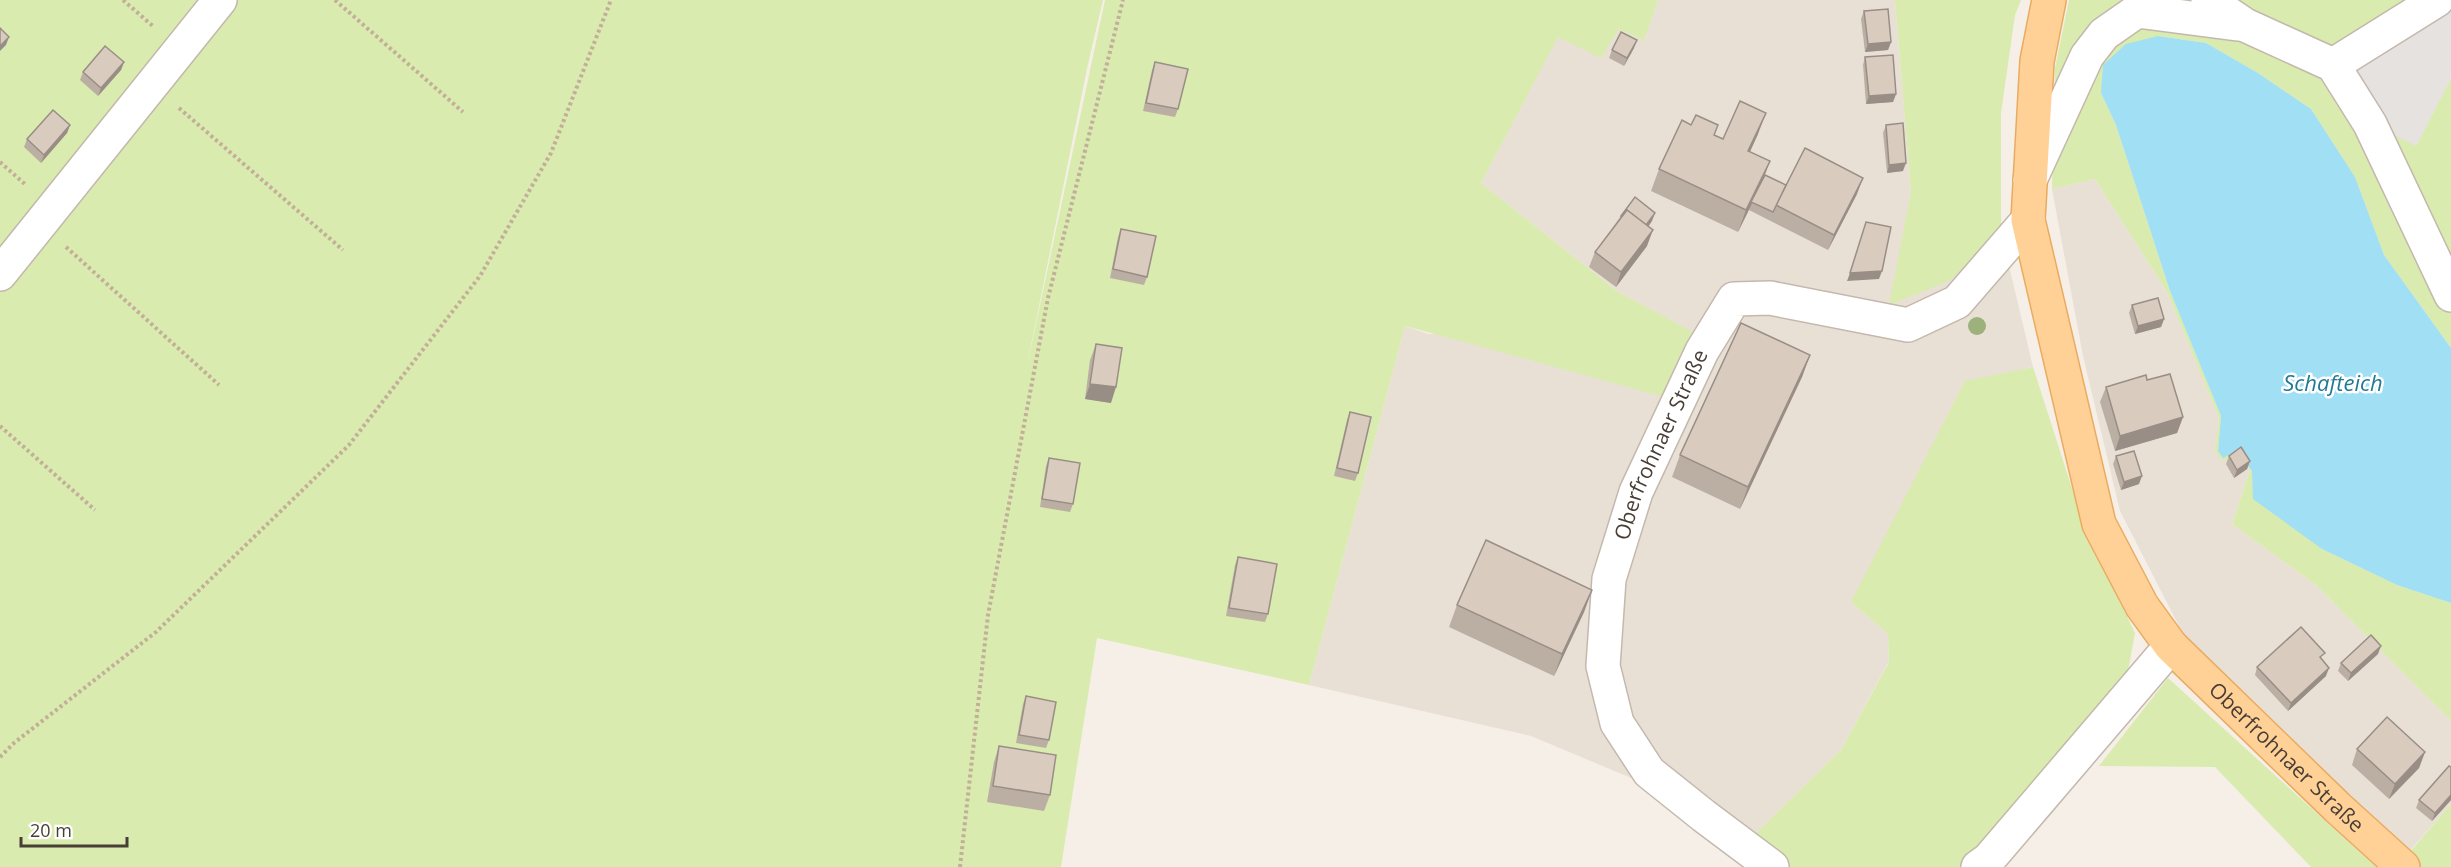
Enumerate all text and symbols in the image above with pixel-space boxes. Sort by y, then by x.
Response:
street label: Oberfrohnaer Straße [1607,345,1714,543]
water label: Schafteich [2283,367,2383,397]
street label: Oberfrohnaer Straße [2203,675,2371,838]
scale bar [21,810,128,848]
text: 20 m [30,818,72,842]

